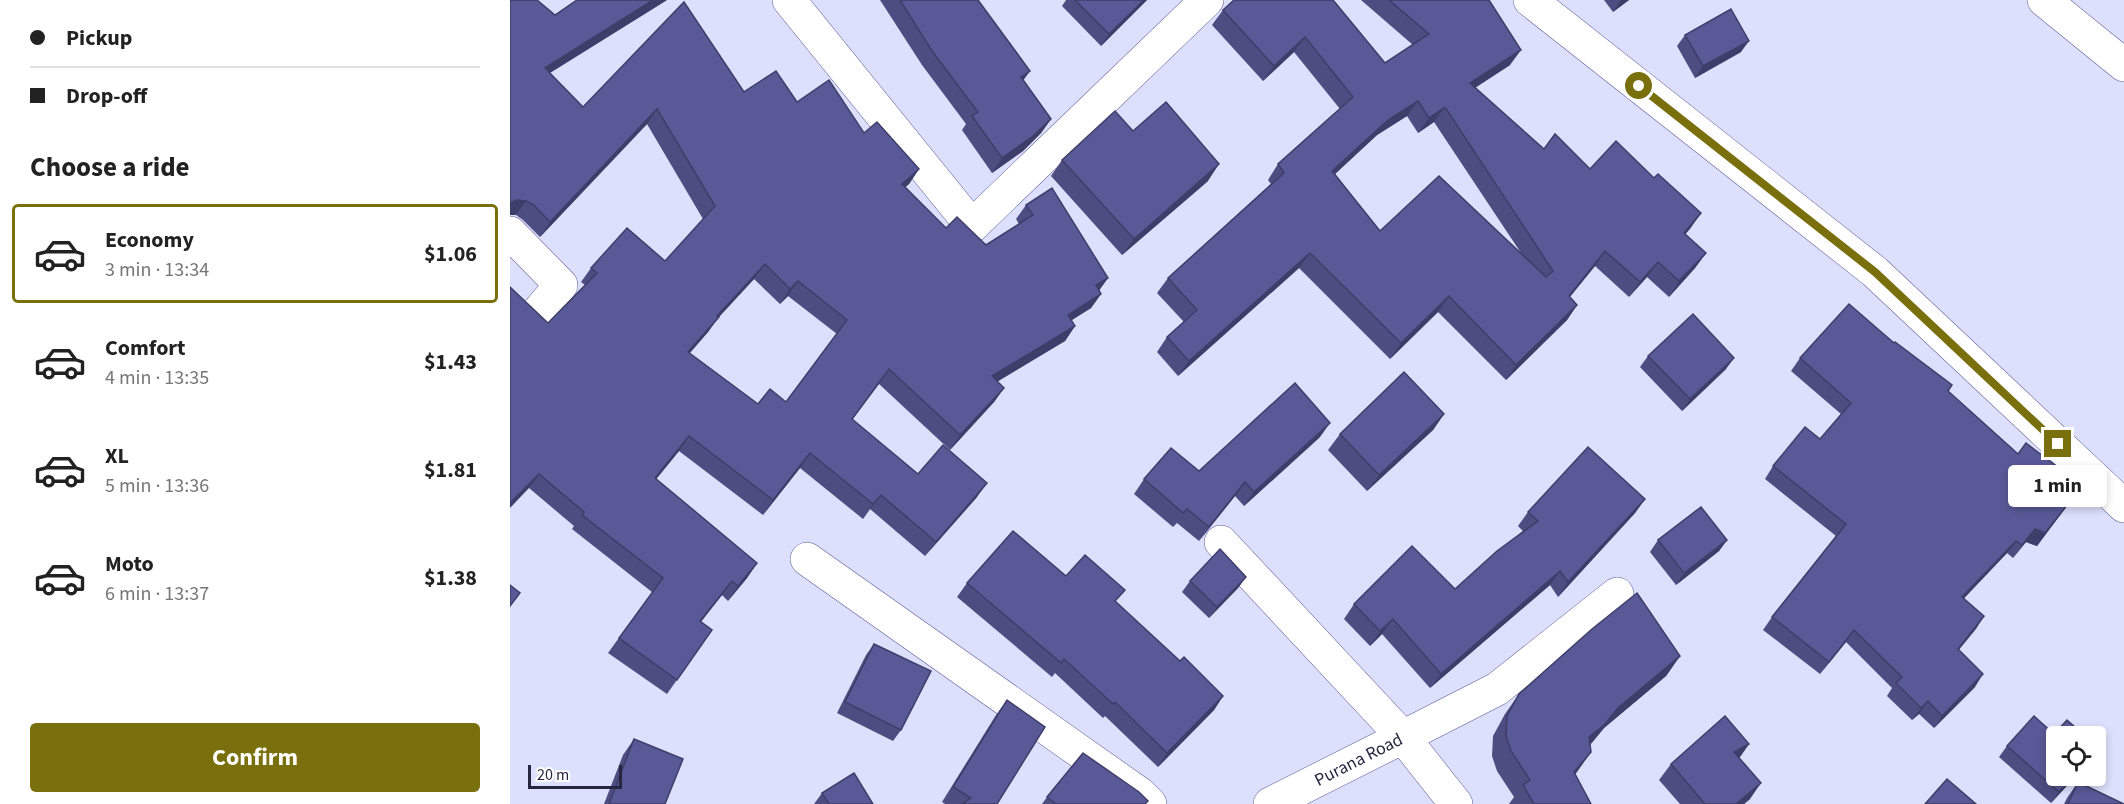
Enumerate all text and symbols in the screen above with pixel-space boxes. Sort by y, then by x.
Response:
text: Pickup [66,22,132,54]
route start [1625,72,1652,99]
text: Drop-off [66,80,147,112]
text: Choose a ride [30,148,190,187]
text: Economy [105,224,194,256]
icon: car [33,227,87,281]
text: $1.06 [424,238,477,270]
text: 3 min · 13:34 [105,256,209,284]
text: Comfort [105,332,186,364]
icon: car [33,335,87,389]
text: $1.43 [424,346,477,378]
text: 4 min · 13:35 [105,364,209,392]
route end [2044,430,2071,457]
text: XL [105,440,129,472]
icon: car [33,443,87,497]
text: $1.81 [424,454,477,486]
callout: 1 min [2008,465,2108,507]
text: 5 min · 13:36 [105,472,209,500]
text: 1 min [2033,472,2082,500]
text: Moto [105,548,154,580]
icon: car [33,551,87,605]
text: $1.38 [424,562,477,594]
text: 6 min · 13:37 [105,580,209,608]
button: Confirm [30,723,480,792]
map controls [2046,726,2106,786]
button: locate [2046,726,2106,786]
street label: Purana Road [1310,727,1407,792]
scale bar [528,762,622,790]
text: 20 m [537,764,569,786]

